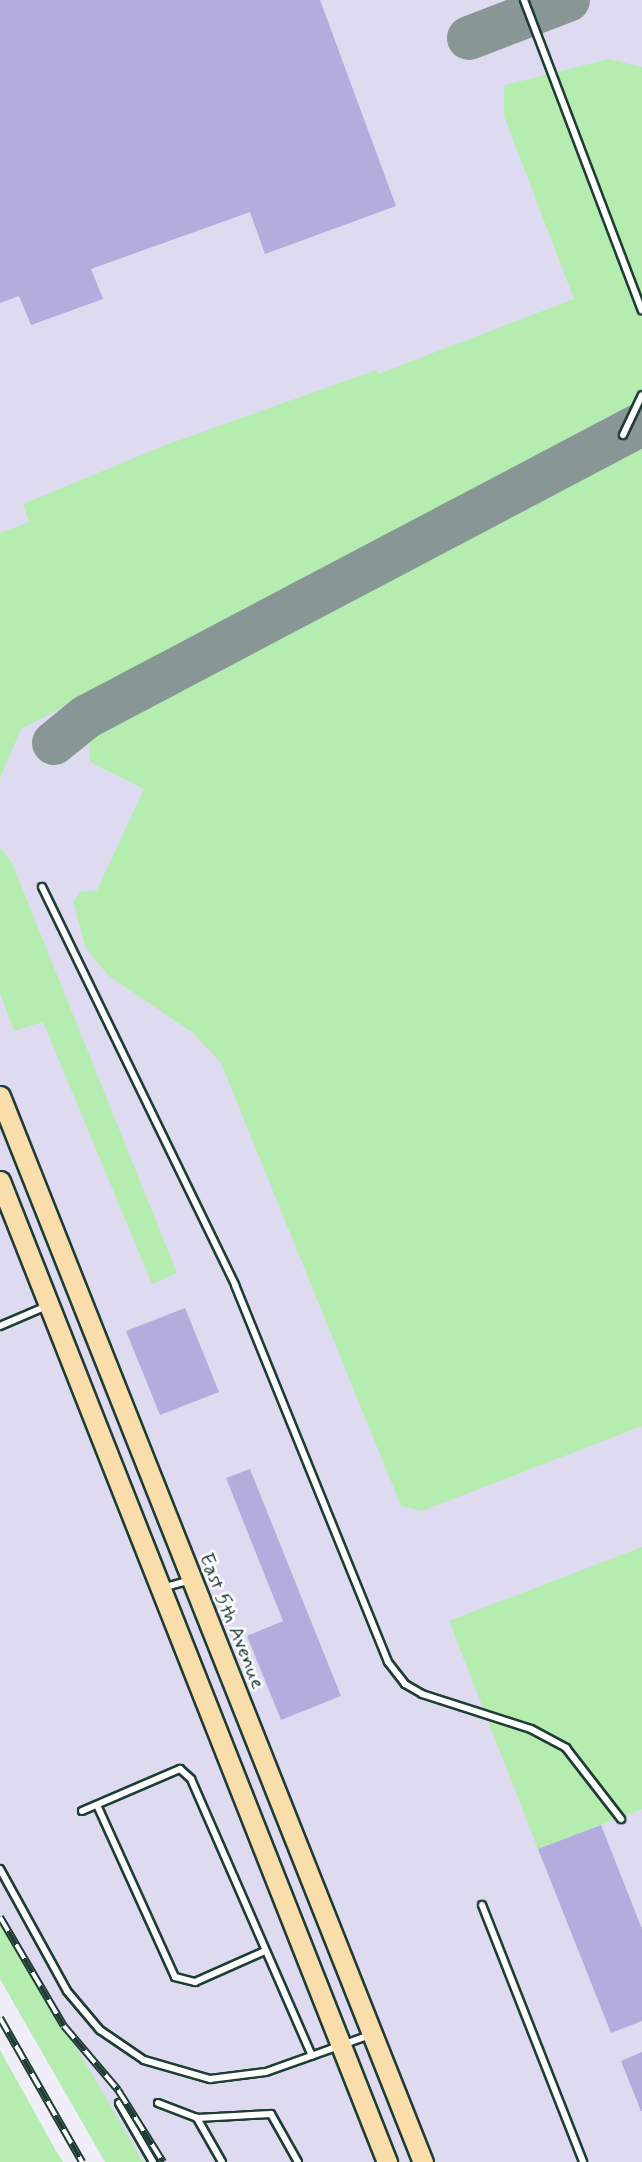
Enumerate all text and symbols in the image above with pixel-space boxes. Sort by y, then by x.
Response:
street label: East 5th Avenue [193,1549,271,1693]

